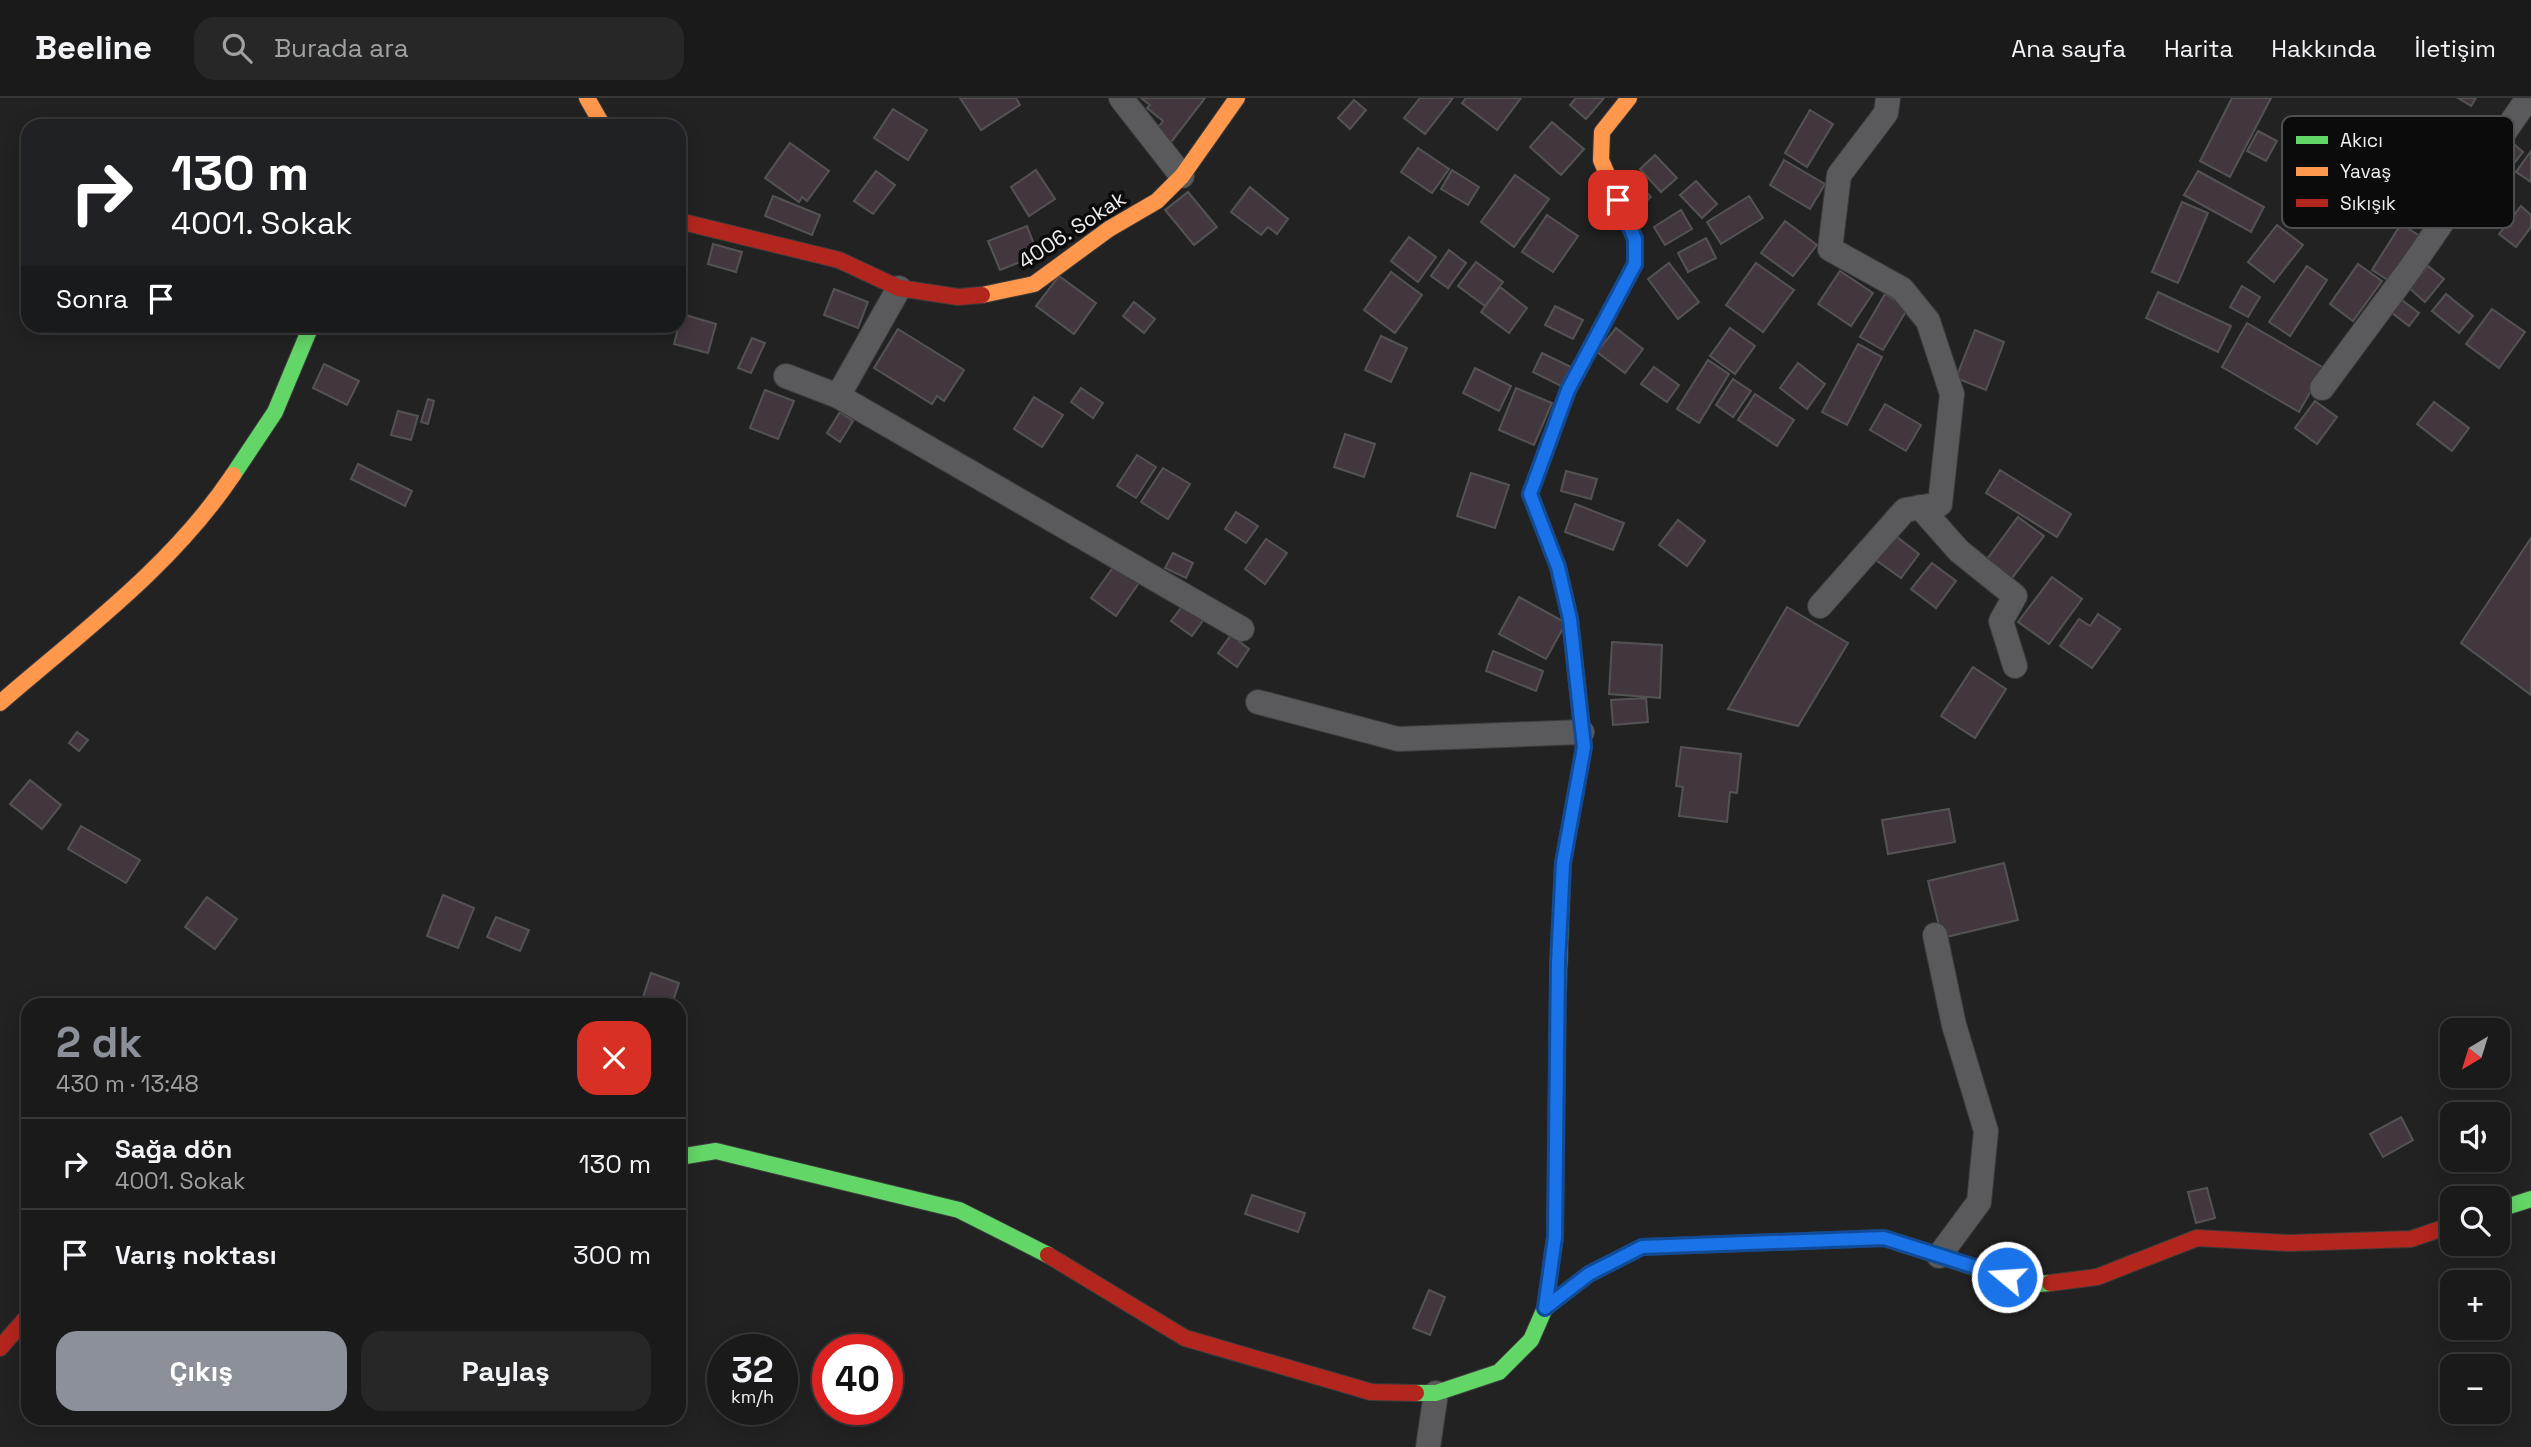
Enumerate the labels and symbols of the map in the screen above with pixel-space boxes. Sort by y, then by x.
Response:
legend [2282,116,2514,228]
text: Akıcı [2340,128,2383,153]
text: Yavaş [2340,159,2391,184]
pin [1588,170,1648,230]
street label: 4006. Sokak [1013,185,1131,274]
text: Sıkışık [2340,191,2396,216]
north arrow [2440,1018,2510,1088]
position arrow [1970,1240,2044,1314]
speed limit sign: 40 [812,1334,903,1425]

